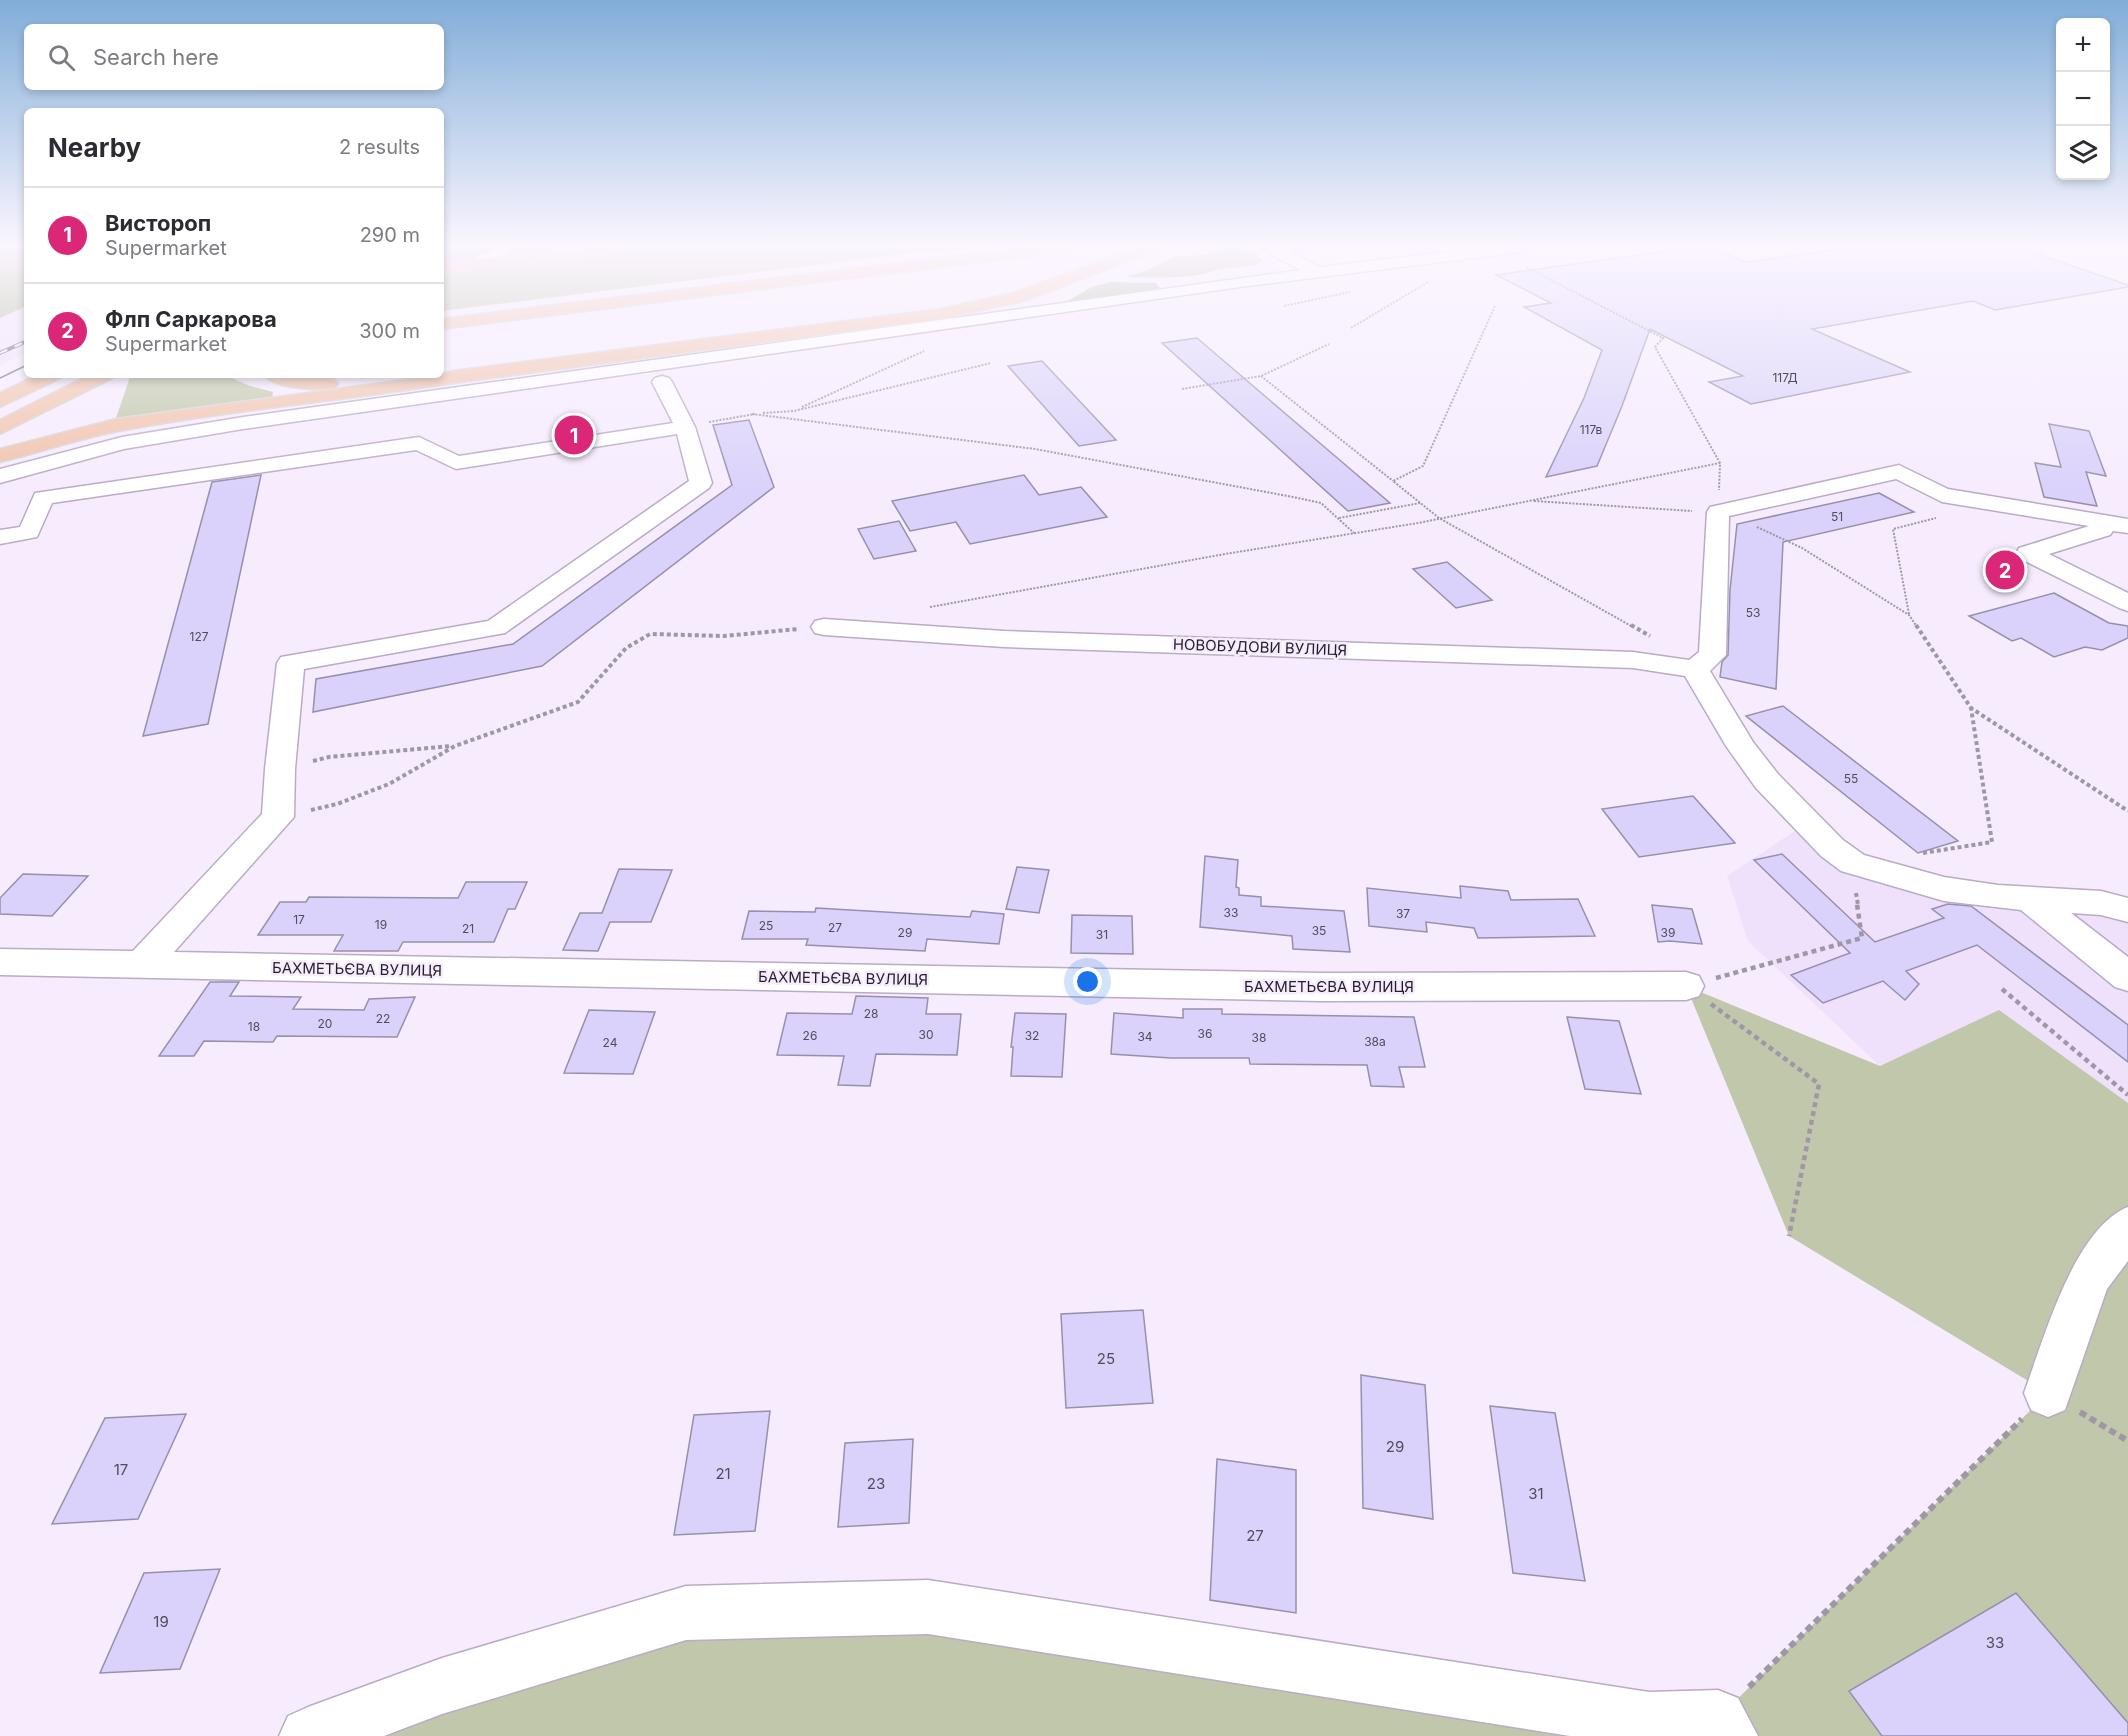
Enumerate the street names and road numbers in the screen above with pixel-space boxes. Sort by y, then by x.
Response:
street label: НОВОБУДОВИ ВУЛИЦЯ [1173,634,1347,660]
street label: БАХМЕТЬЄВА ВУЛИЦЯ [272,958,442,980]
street label: БАХМЕТЬЄВА ВУЛИЦЯ [758,967,928,989]
street label: БАХМЕТЬЄВА ВУЛИЦЯ [1244,977,1414,996]

